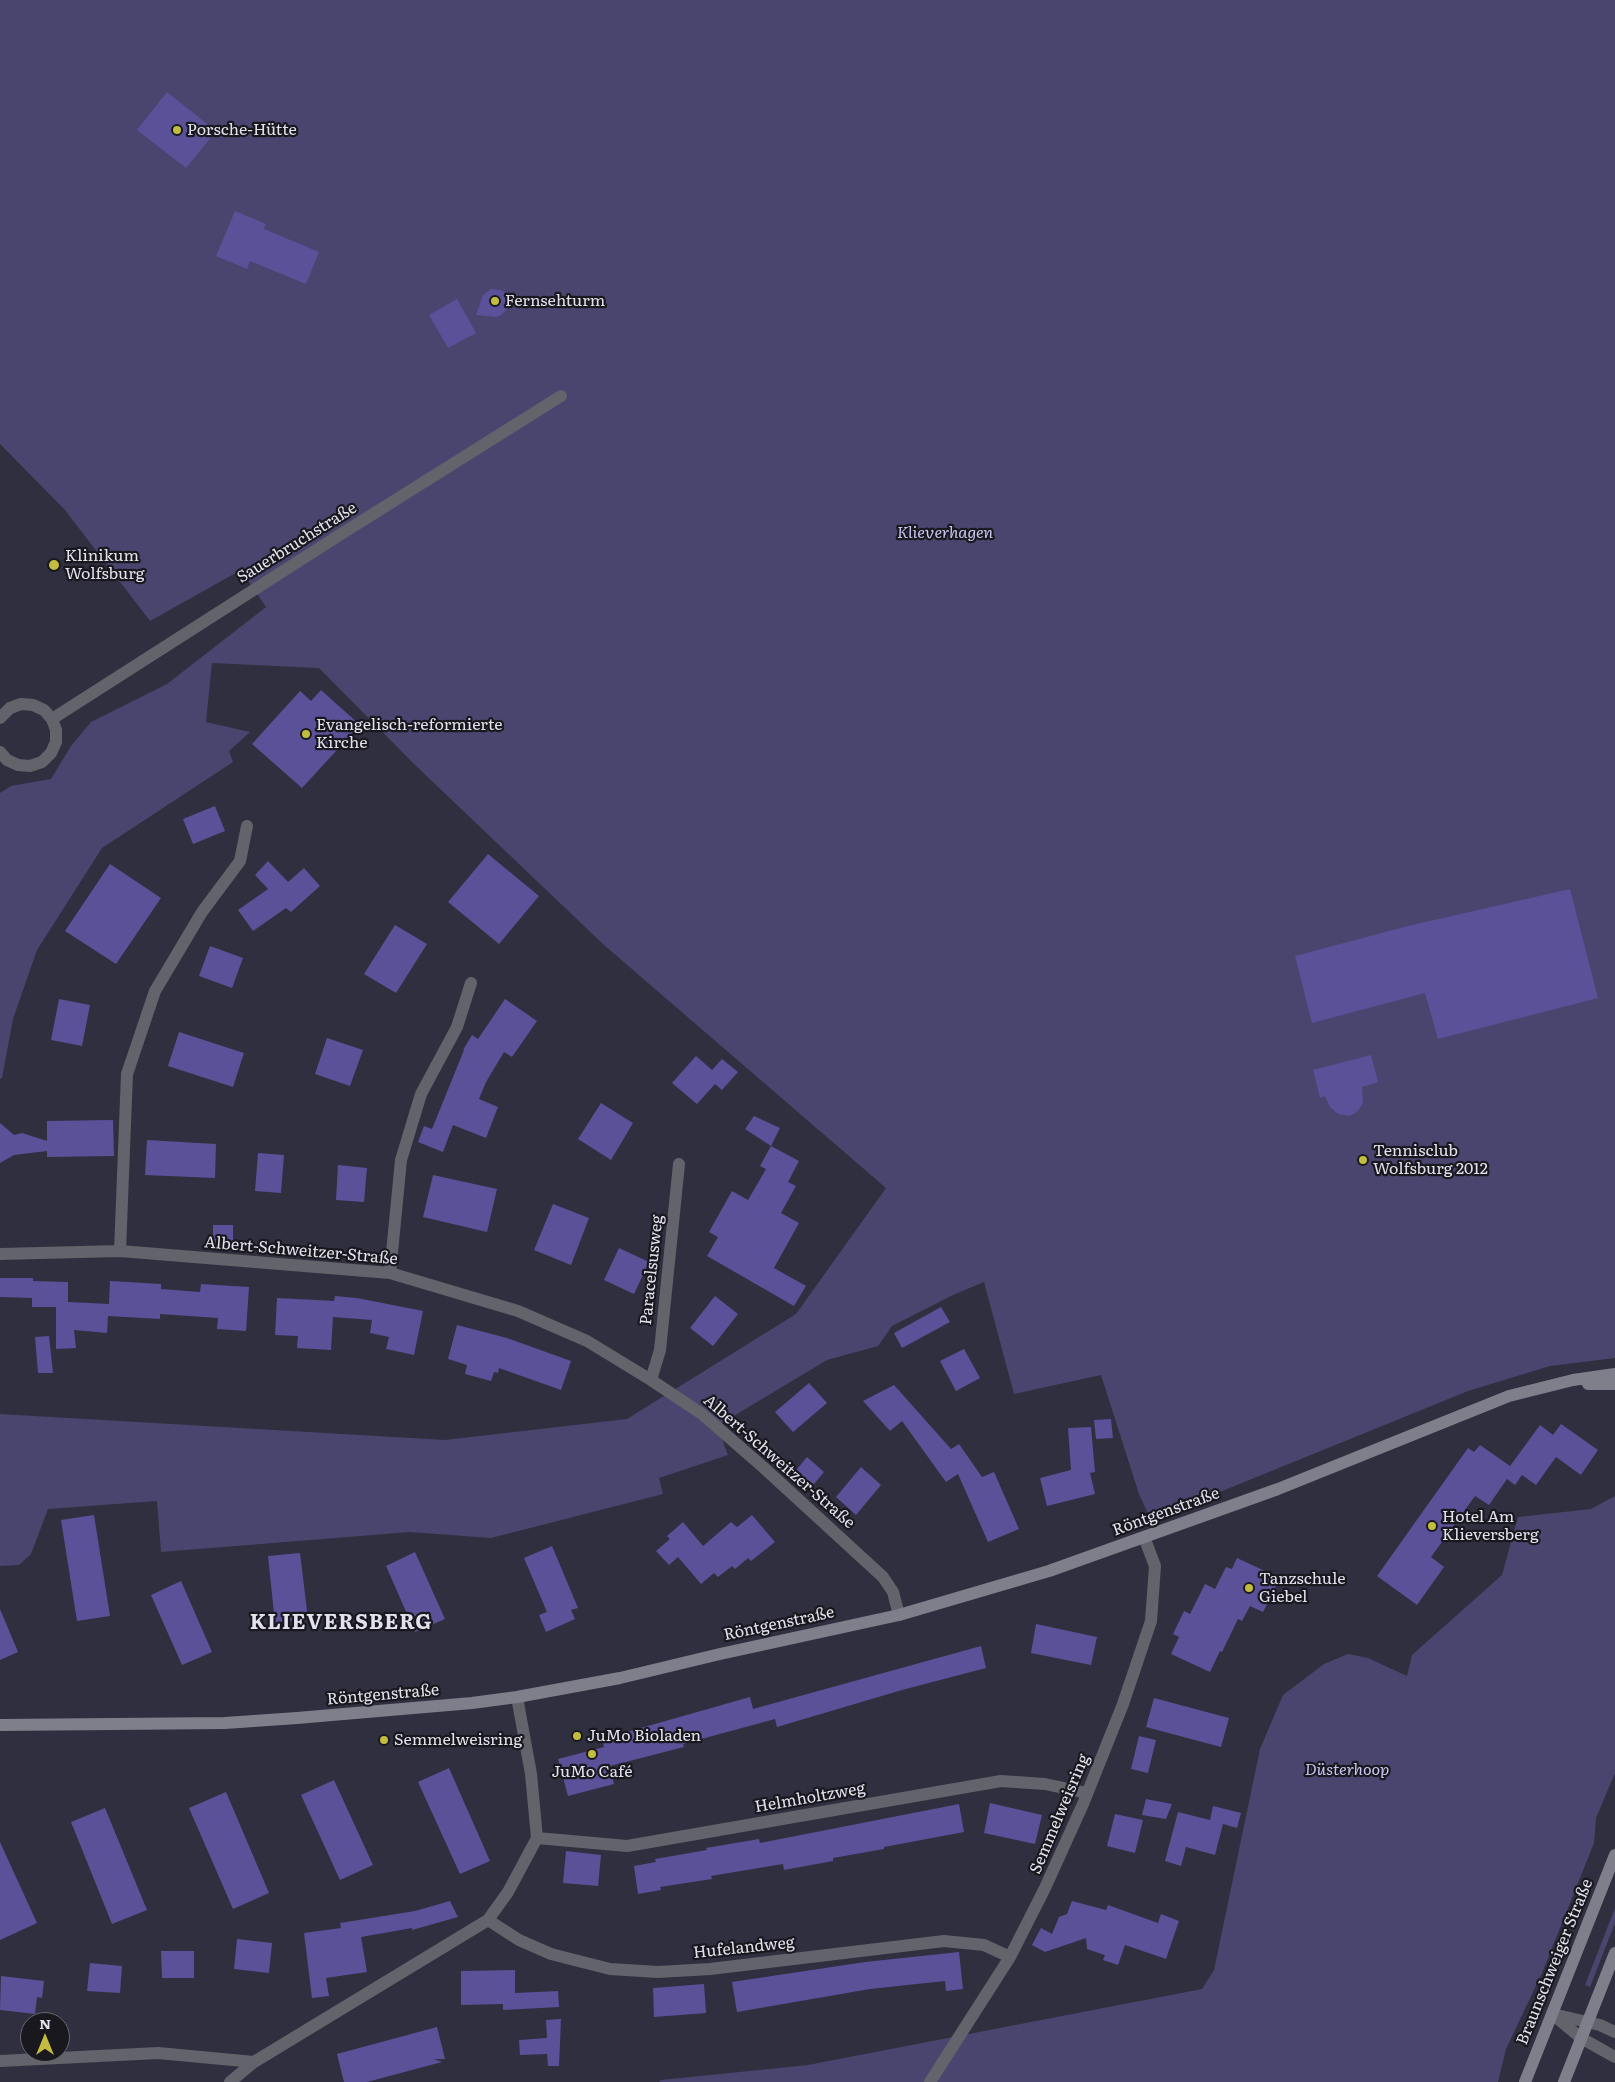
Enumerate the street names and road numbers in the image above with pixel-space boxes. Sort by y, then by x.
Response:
street label: Sauerbruchstraße [234,498,360,588]
street label: Paracelsusweg [637,1214,667,1326]
street label: Albert-Schweitzer-Straße [203,1233,399,1269]
street label: Albert-Schweitzer-Straße [699,1391,859,1533]
street label: Röntgenstraße [1110,1484,1222,1540]
street label: Röntgenstraße [722,1603,836,1645]
street label: Röntgenstraße [326,1681,440,1709]
street label: Semmelweisring [1026,1751,1094,1877]
street label: Helmholtzweg [753,1779,867,1817]
street label: Braunschweiger Straße [1513,1876,1597,2048]
street label: Hufelandweg [692,1933,796,1963]

